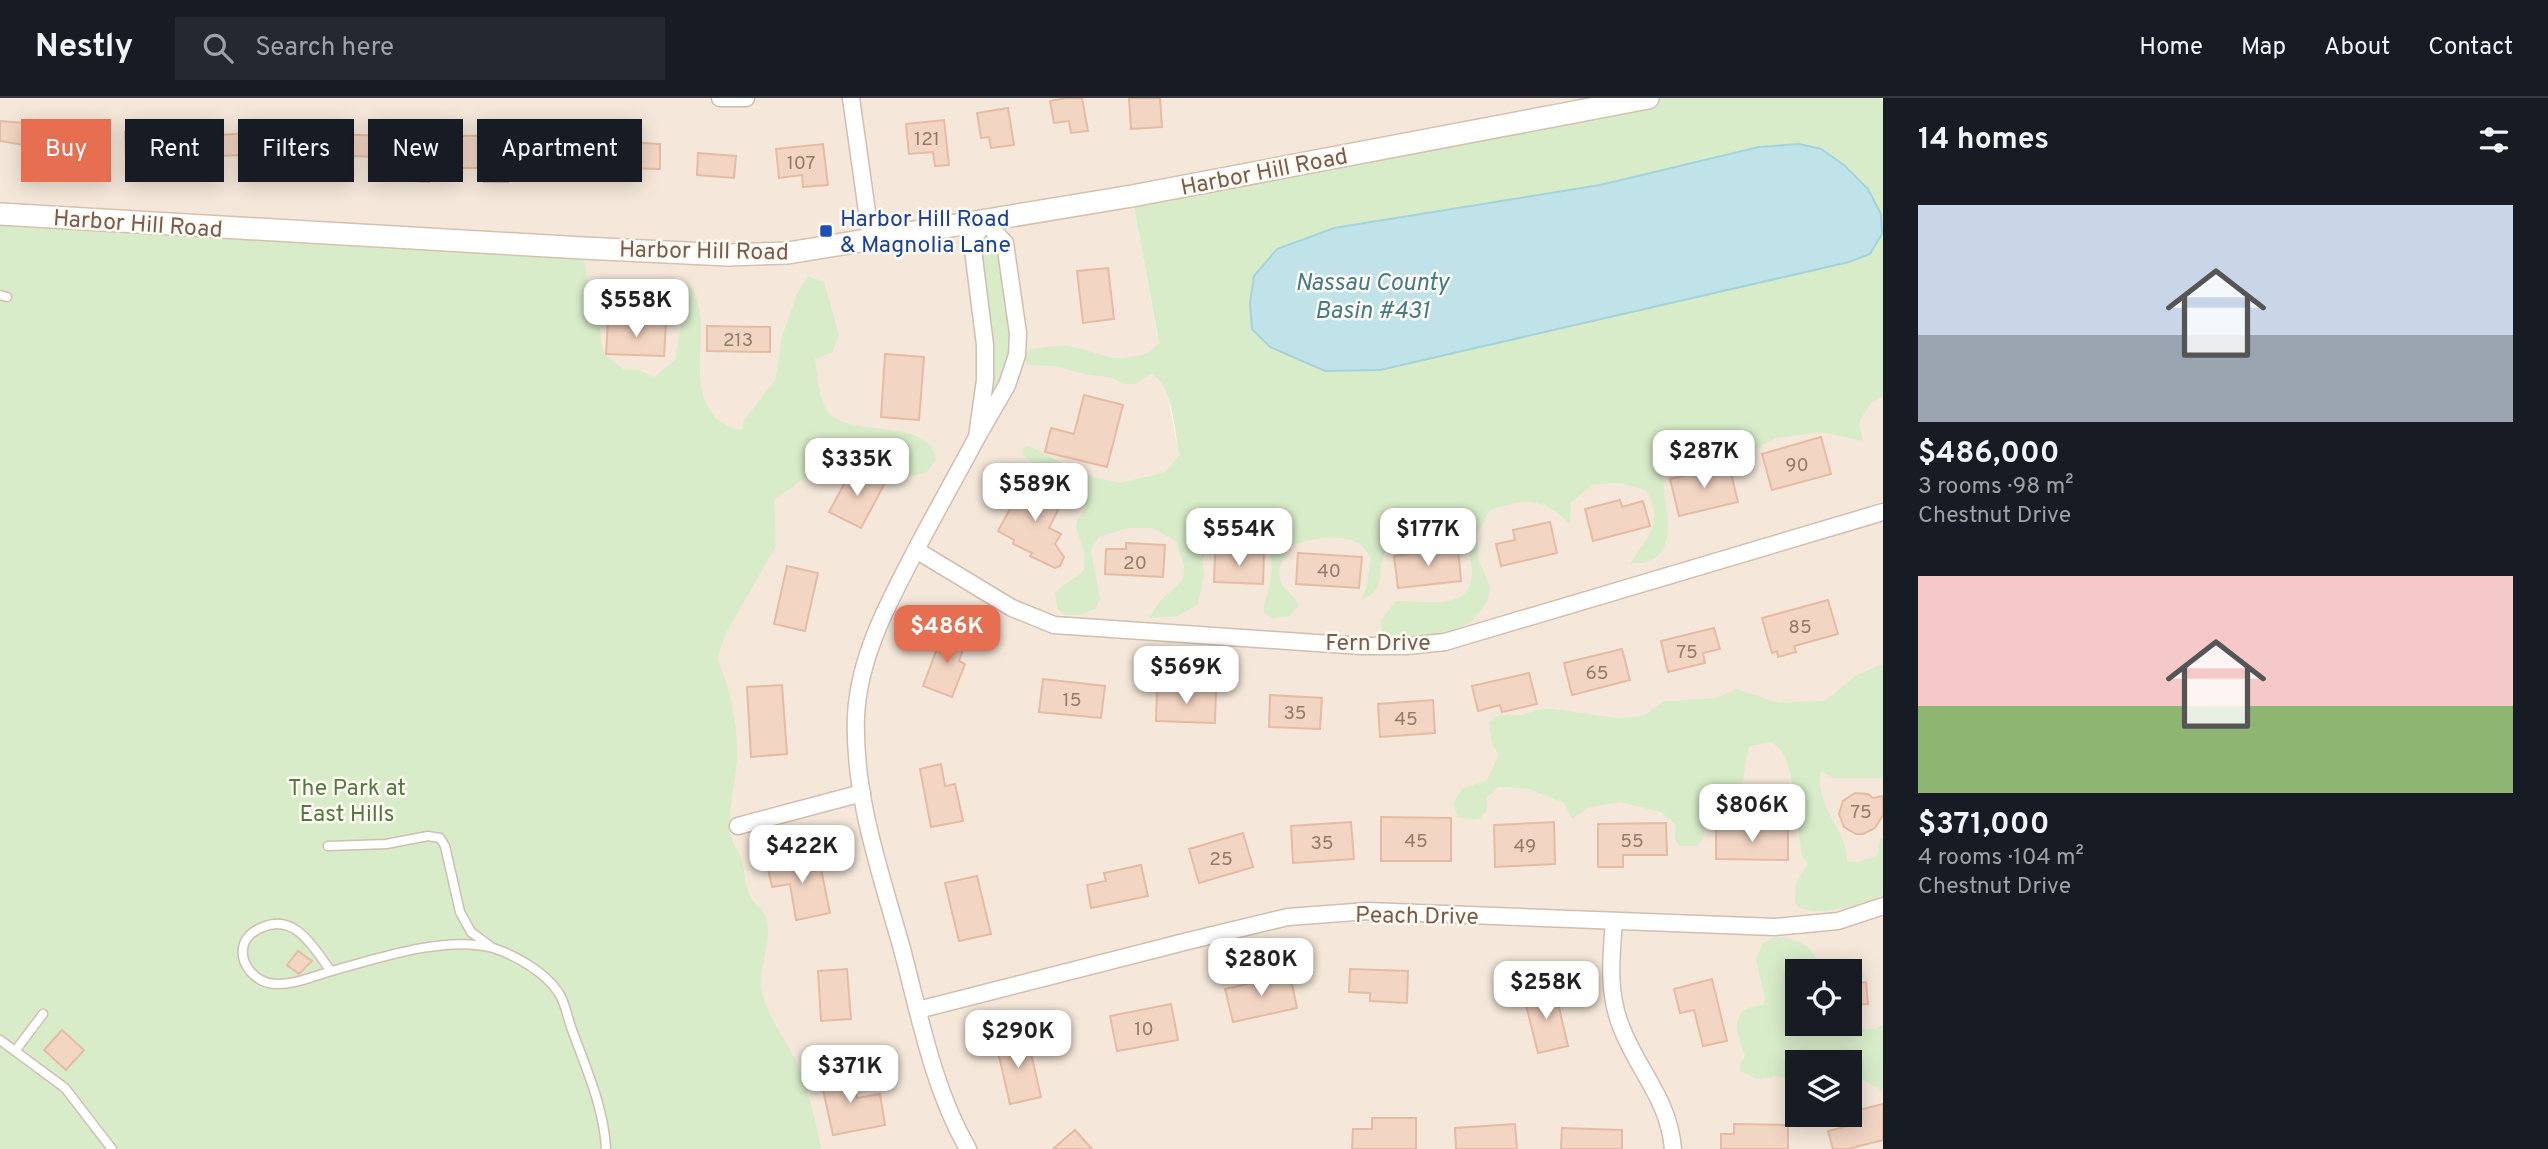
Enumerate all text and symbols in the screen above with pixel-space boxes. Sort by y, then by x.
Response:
search box [175,17,665,80]
text: Nestly [35,27,133,69]
icon: search [199,29,237,67]
text: Search here [255,32,394,65]
text: Home [2139,33,2203,63]
text: Map [2241,33,2286,63]
text: About [2324,33,2390,63]
text: Contact [2428,33,2513,63]
chip: Buy [21,119,111,182]
chip: Rent [125,119,224,182]
chip: Filters [238,119,354,182]
chip: New [368,119,463,182]
chip: Apartment [477,119,642,182]
icon: filters [2475,121,2513,159]
text: 14 homes [1918,122,2049,159]
house number: 121 [914,128,940,152]
street label: Harbor Hill Road [1178,143,1351,204]
house number: 107 [787,152,815,176]
street label: Harbor Hill Road [52,205,223,246]
place label: Harbor Hill Road & Magnolia Lane [840,206,1011,261]
marker: Harbor Hill Road & Magnolia Lane [818,223,834,239]
street label: Harbor Hill Road [619,237,789,268]
icon: home [2153,250,2279,376]
water label: Nassau County Basin #431 [1295,269,1451,327]
pin: $558K [587,280,685,339]
text: $558K [600,287,672,316]
house number: 213 [723,329,753,353]
pin: $287K [1655,430,1753,490]
text: $486,000 [1918,436,2060,473]
pin: $335K [808,438,906,498]
text: $287K [1669,438,1739,467]
text: $335K [821,446,893,475]
house number: 90 [1785,454,1809,478]
pin: $589K [986,464,1084,523]
text: $589K [999,471,1071,500]
text: 3 rooms · 98 m² [1918,473,2074,502]
text: Chestnut Drive [1918,502,2071,531]
pin: $554K [1190,508,1288,568]
pin: $177K [1379,508,1477,568]
text: $554K [1202,516,1276,545]
text: $177K [1396,516,1460,545]
house number: 20 [1123,552,1147,576]
house number: 40 [1317,560,1341,584]
pin: $486K [898,606,996,665]
text: $486K [910,613,984,642]
house number: 85 [1788,616,1812,640]
icon: home [2153,621,2279,747]
street label: Fern Drive [1325,630,1431,659]
house number: 75 [1676,641,1698,665]
pin: $569K [1137,646,1235,706]
text: $569K [1150,654,1222,683]
house number: 65 [1585,662,1609,686]
house number: 15 [1063,689,1081,713]
house number: 35 [1283,702,1307,726]
house number: 45 [1394,708,1418,732]
park label: The Park at East Hills [288,775,406,830]
pin: $806K [1703,784,1801,844]
text: $806K [1715,792,1789,821]
house number: 75 [1850,801,1872,825]
text: $371,000 [1918,807,2049,844]
pin: $422K [753,826,851,885]
house number: 45 [1404,830,1428,854]
house number: 55 [1620,830,1644,854]
house number: 35 [1310,832,1334,856]
text: $422K [765,833,839,862]
house number: 49 [1514,835,1536,859]
text: 4 rooms · 104 m² [1918,844,2084,873]
house number: 25 [1209,848,1233,872]
text: Chestnut Drive [1918,873,2071,902]
street label: Peach Drive [1355,902,1479,933]
pin: $280K [1212,939,1310,998]
text: $280K [1224,946,1298,975]
map controls [1785,959,1862,1127]
button: locate [1785,959,1862,1036]
pin: $258K [1497,962,1595,1021]
text: $258K [1510,969,1582,998]
pin: $290K [969,1010,1067,1070]
text: $290K [981,1018,1055,1047]
house number: 10 [1134,1018,1154,1042]
pin: $371K [801,1046,899,1105]
button: layers [1785,1050,1862,1127]
text: $371K [817,1053,883,1082]

